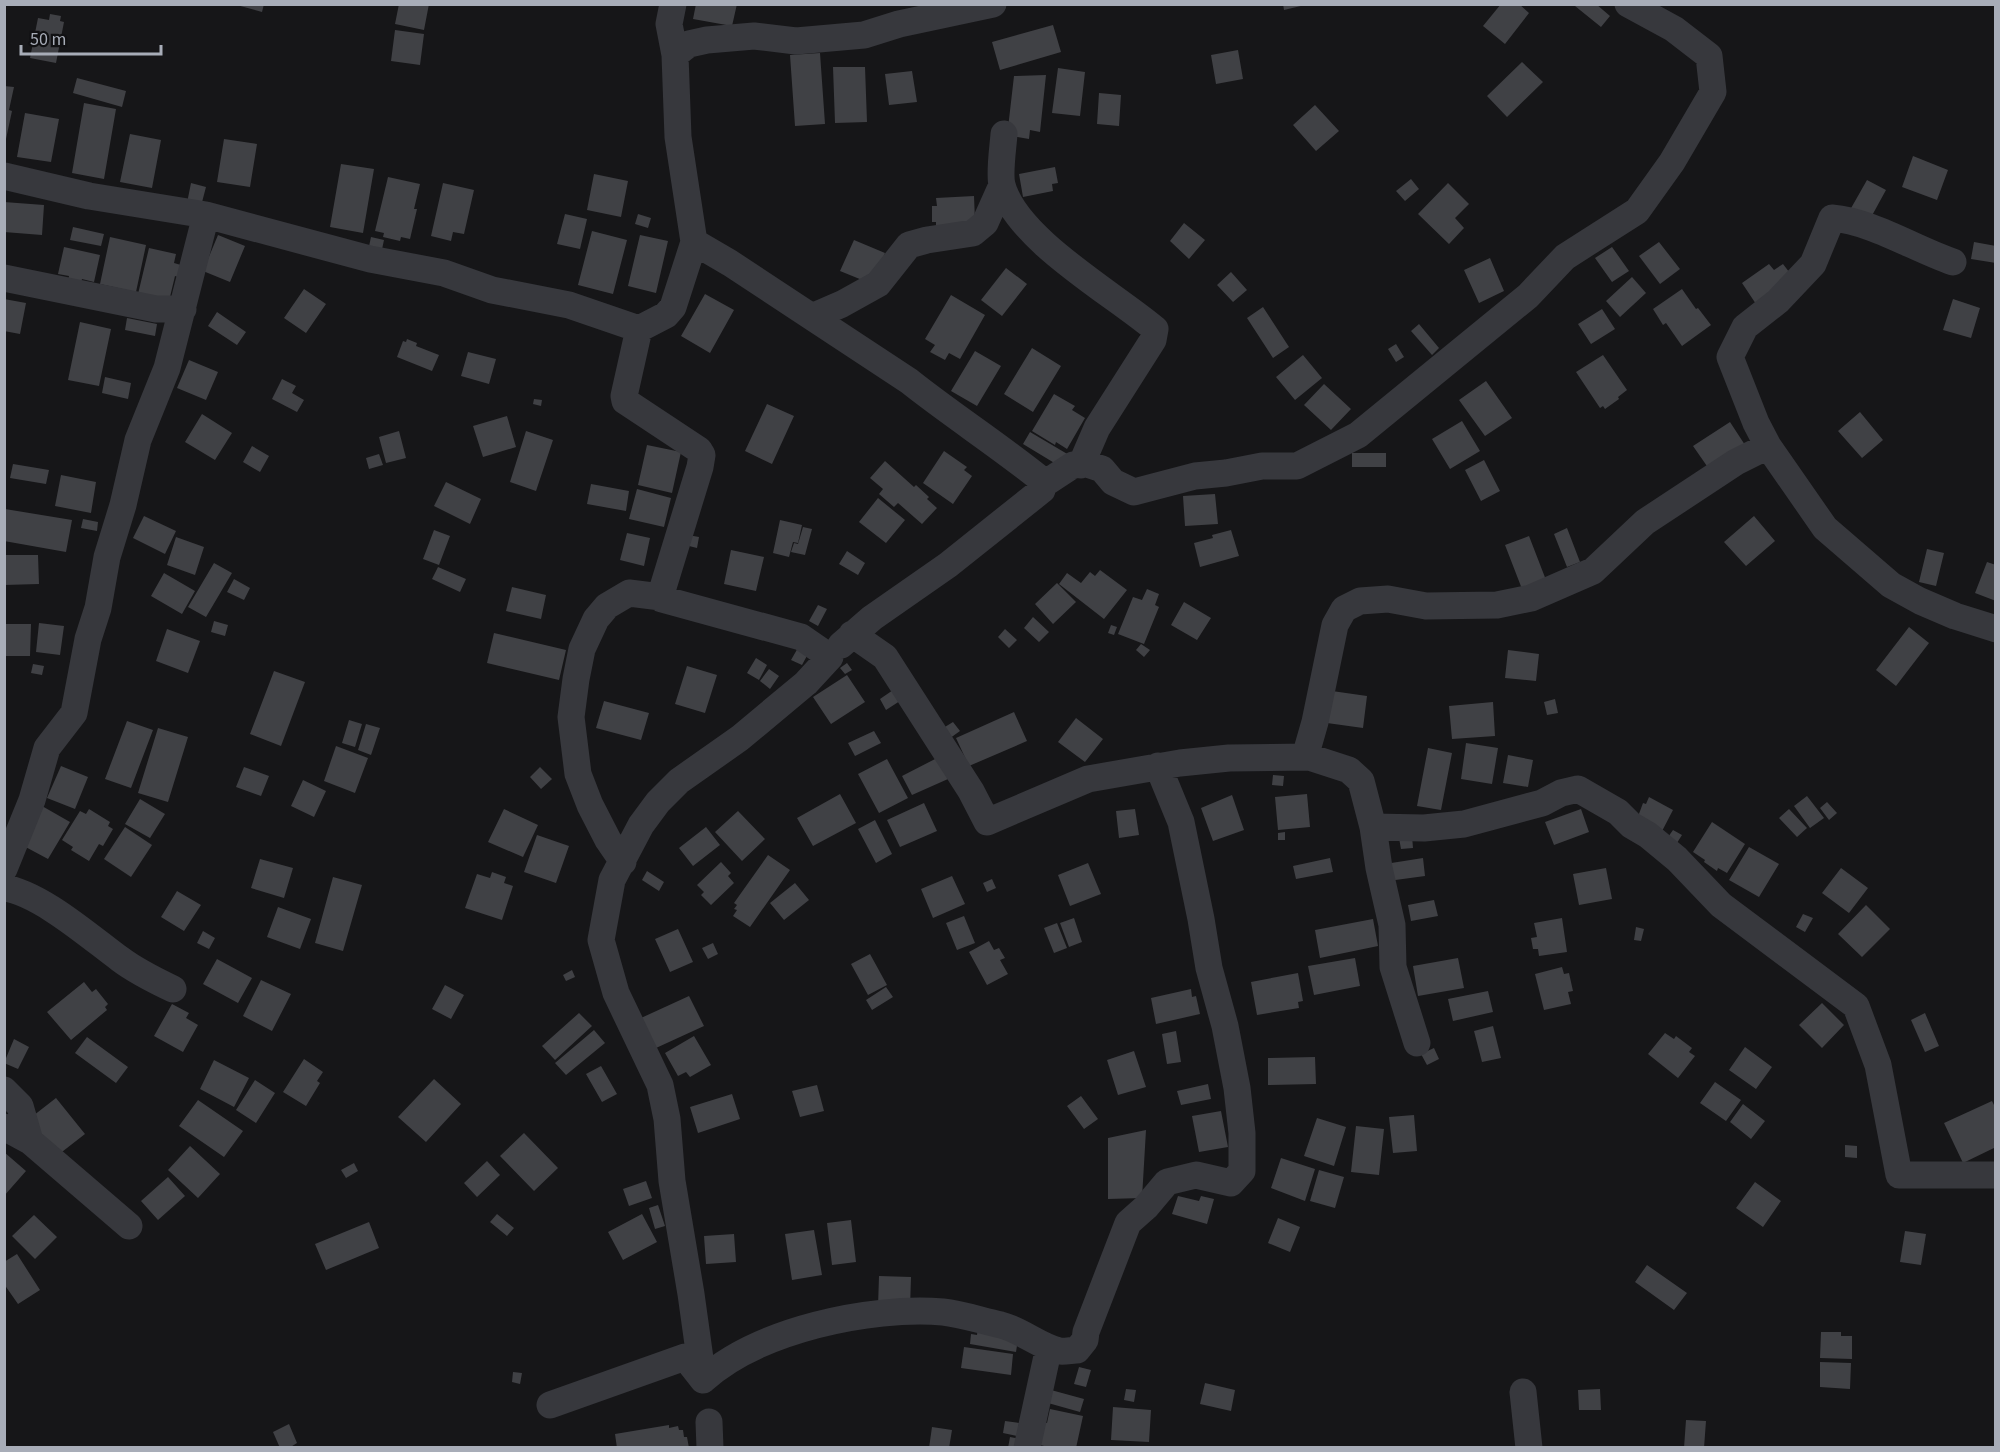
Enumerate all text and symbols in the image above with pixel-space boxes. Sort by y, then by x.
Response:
scale bar [21,18,160,56]
text: 50 m [30,27,66,52]

